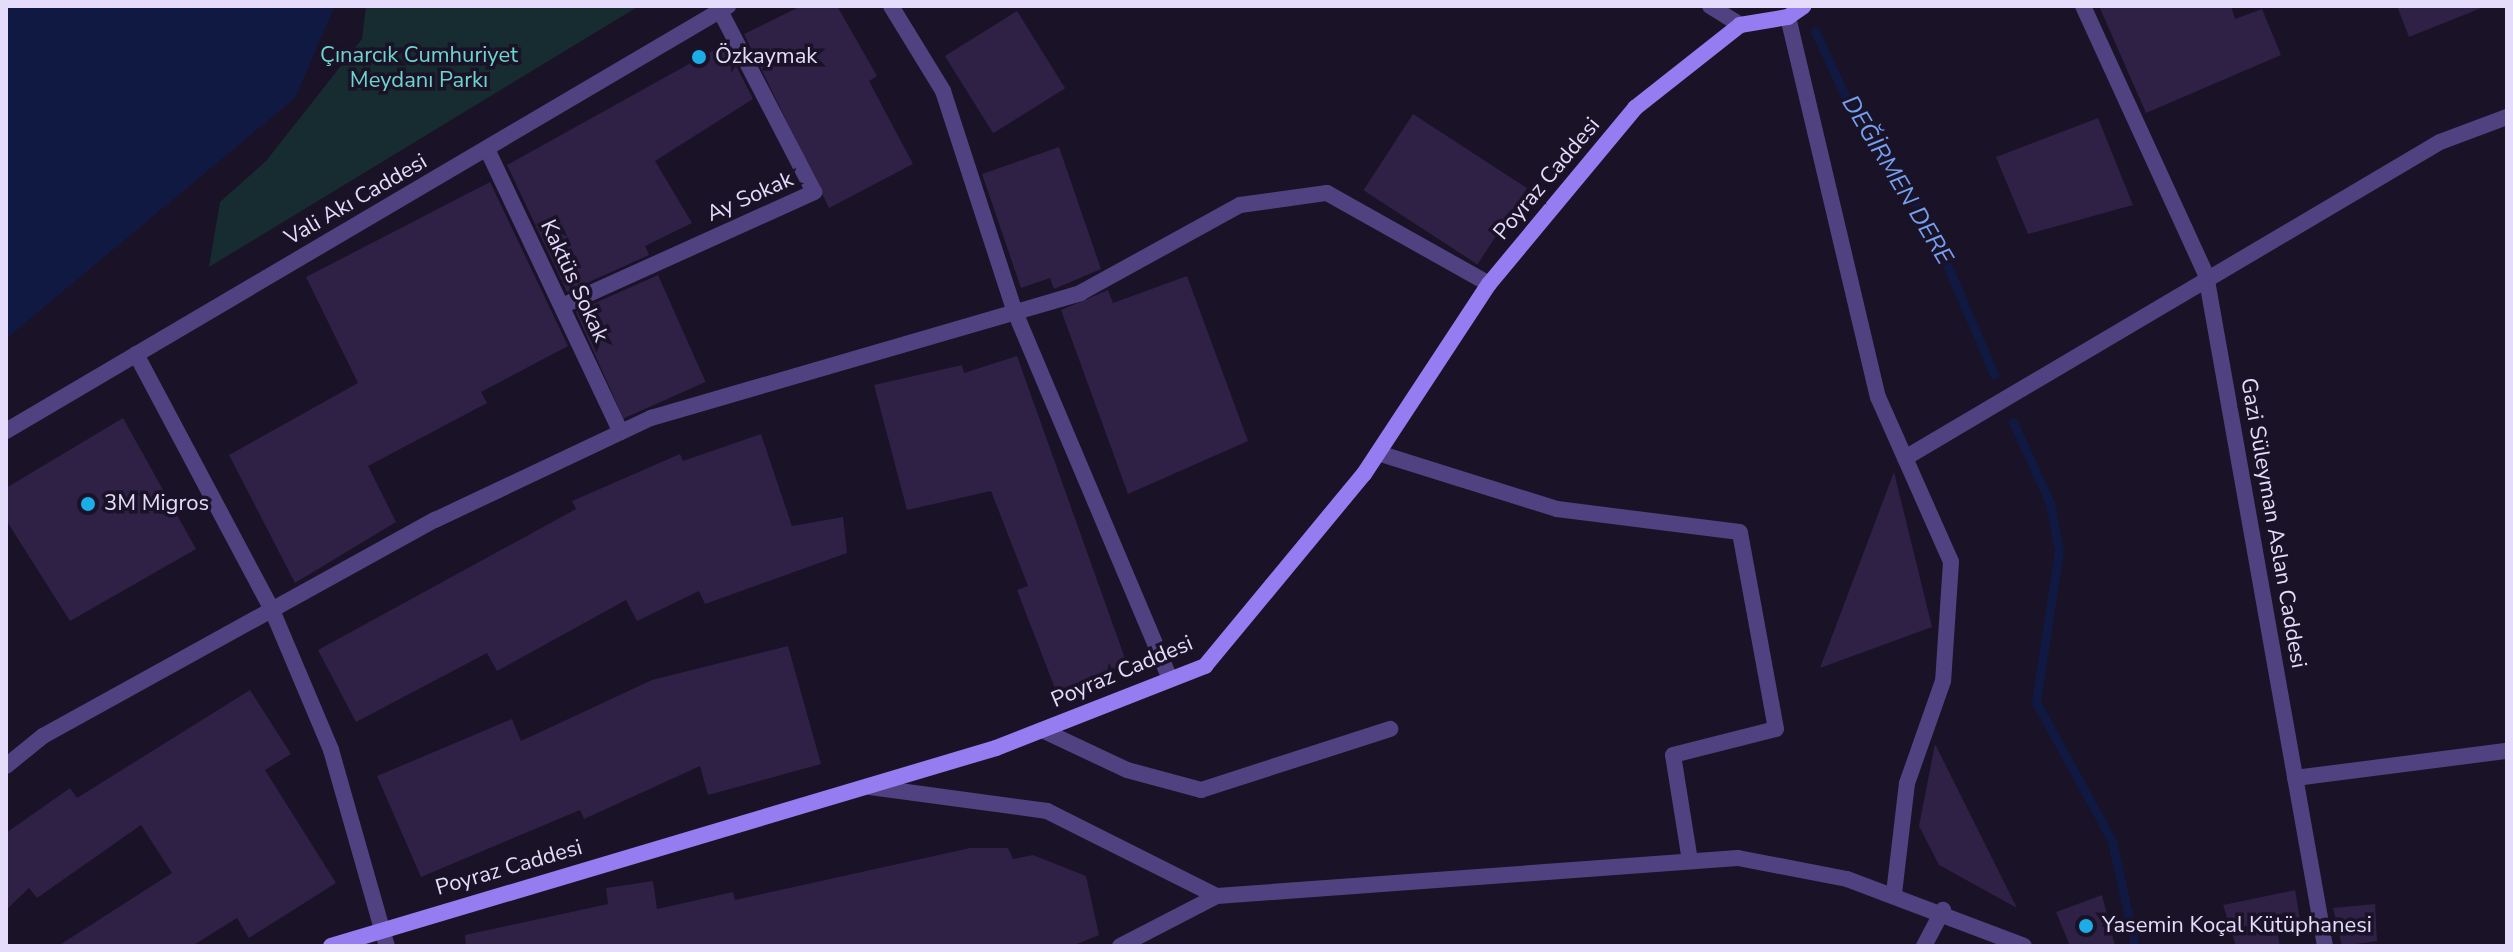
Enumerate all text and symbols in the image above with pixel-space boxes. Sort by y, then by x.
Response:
park label: Çınarcık Cumhuriyet Meydanı Parkı [320,42,518,94]
place label: Özkaymak [715,44,817,70]
marker: Özkaymak [690,48,708,66]
water label: DEĞİRMEN DERE [1835,90,1959,270]
street label: Poyraz Caddesi [1488,113,1606,245]
street label: Vali Akı Caddesi [280,149,432,251]
street label: Ay Sokak [703,166,797,228]
street label: Kaktüs Sokak [534,216,614,346]
street label: Gazi Süleyman Aslan Caddesi [2234,376,2312,670]
place label: 3M Migros [104,491,209,517]
marker: 3M Migros [79,495,97,513]
street label: Poyraz Caddesi [1047,630,1197,714]
street label: Poyraz Caddesi [433,834,585,902]
place label: Yasemin Koçal Kütüphanesi [2102,913,2372,939]
marker: Yasemin Koçal Kütüphanesi [2077,917,2095,935]

